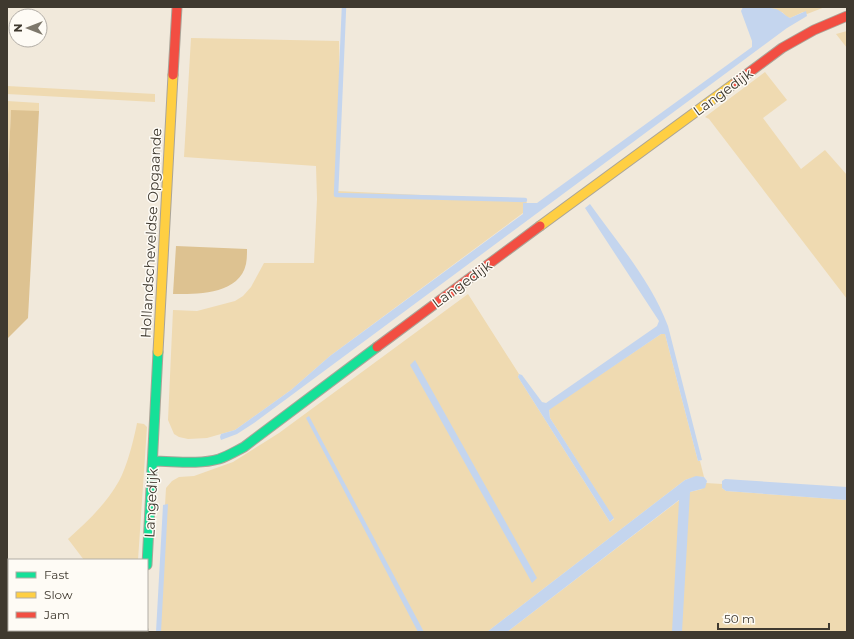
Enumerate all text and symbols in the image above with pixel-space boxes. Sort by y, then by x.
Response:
north arrow [8,8,48,48]
text: N [11,24,25,32]
street label: Langedijk [690,64,757,120]
street label: Hollandscheveldse Opgaande [137,128,165,338]
street label: Langedijk [429,256,496,312]
street label: Langedijk [140,467,162,538]
legend [8,559,148,631]
text: Fast [44,567,69,582]
text: Slow [44,587,73,602]
scale bar [718,605,829,631]
text: Jam [43,607,70,622]
text: 50 m [724,611,755,626]

